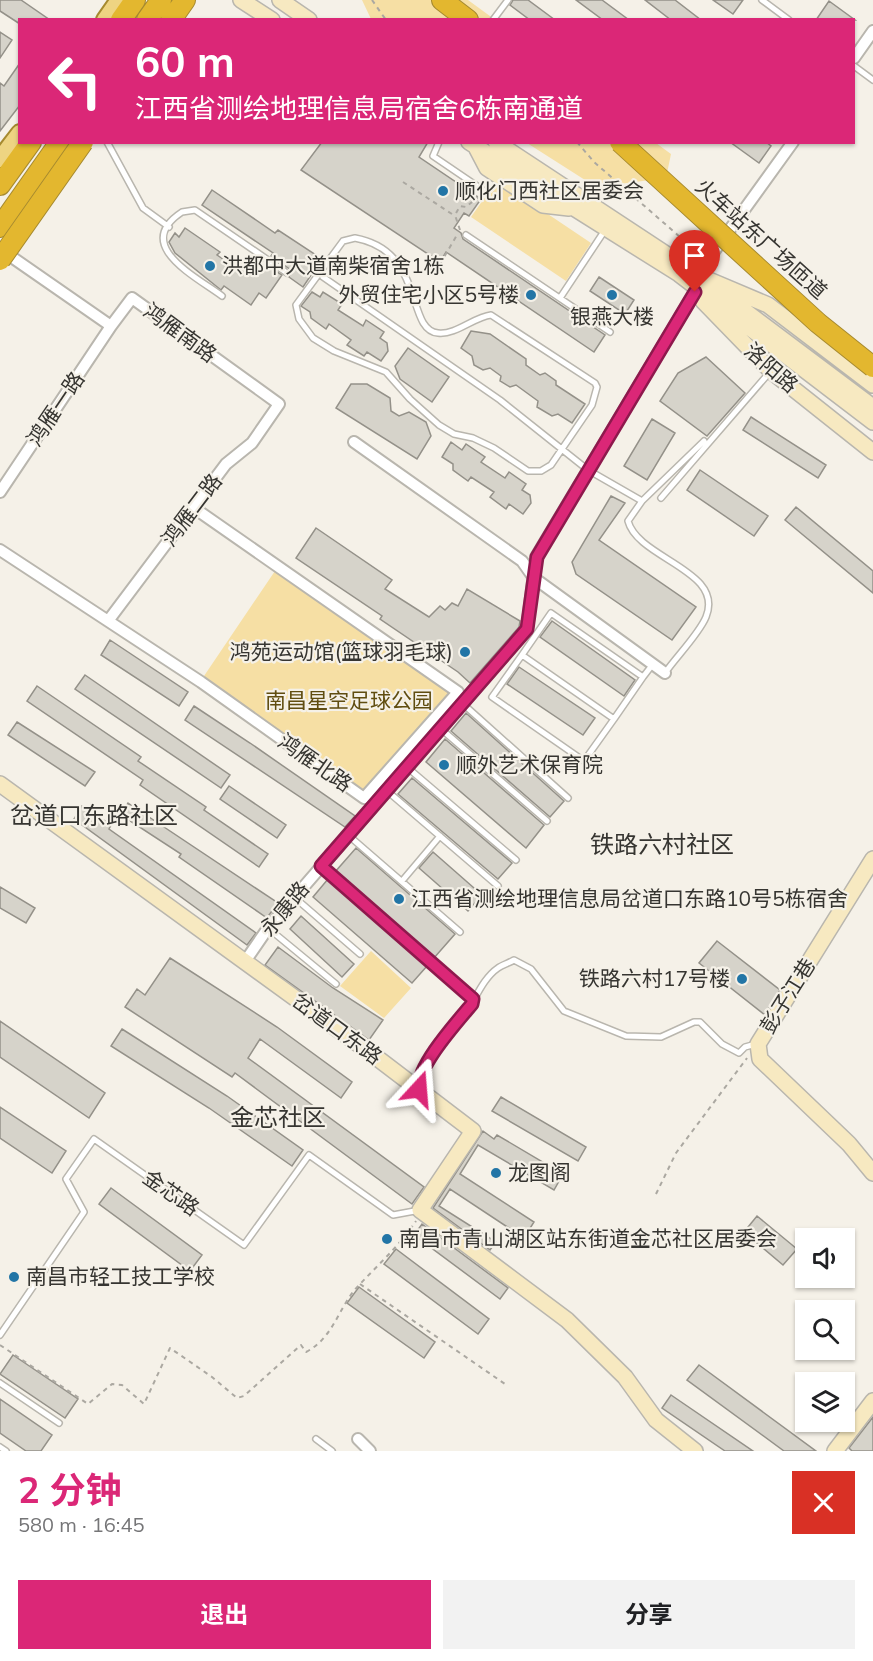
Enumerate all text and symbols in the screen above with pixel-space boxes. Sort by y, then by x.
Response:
text: 60 m [135,35,235,88]
icon: left [36,42,114,120]
text: 江西省测绘地理信息局宿舍6栋南通道 [135,91,583,125]
street label: 火车站东广场匝道 [691,172,833,304]
place label: 顺化门西社区居委会 [455,177,644,203]
marker: 顺化门西社区居委会 [436,184,450,198]
pin [669,230,720,292]
icon: arrive [678,239,711,272]
place label: 洪都中大道南柴宿舍1栋 [222,252,445,278]
marker: 洪都中大道南柴宿舍1栋 [203,259,217,273]
place label: 外贸住宅小区5号楼 [338,281,519,307]
marker: 外贸住宅小区5号楼 [524,288,538,302]
marker: 银燕大楼 [605,288,619,302]
street label: 鸿雁南路 [139,297,222,367]
place label: 银燕大楼 [570,303,654,329]
street label: 洛阳路 [739,337,804,398]
street label: 鸿雁一路 [21,366,89,451]
street label: 鸿雁二路 [156,468,227,551]
place label: 鸿苑运动馆(篮球羽毛球) [230,638,453,664]
marker: 鸿苑运动馆(篮球羽毛球) [458,645,472,659]
park label: 南昌星空足球公园 [265,687,433,713]
street label: 鸿雁北路 [274,727,357,797]
place label: 顺外艺术保育院 [456,751,603,777]
marker: 顺外艺术保育院 [437,758,451,772]
district label: 岔道口东路社区 [10,800,178,830]
district label: 铁路六村社区 [590,829,734,859]
street label: 永康路 [254,876,314,941]
place label: 江西省测绘地理信息局岔道口东路10号5栋宿舍 [411,885,848,911]
marker: 江西省测绘地理信息局岔道口东路10号5栋宿舍 [392,892,406,906]
street label: 彭子江巷 [754,953,820,1038]
place label: 铁路六村17号楼 [579,965,730,991]
marker: 铁路六村17号楼 [735,972,749,986]
street label: 岔道口东路 [287,987,388,1070]
position arrow [387,1057,451,1121]
district label: 金芯社区 [230,1102,326,1132]
place label: 龙图阁 [508,1159,571,1185]
street label: 金芯路 [138,1163,205,1221]
marker: 龙图阁 [489,1166,503,1180]
place label: 南昌市青山湖区站东街道金芯社区居委会 [399,1225,777,1251]
map controls [795,1228,855,1432]
button: sound [795,1228,855,1288]
marker: 南昌市青山湖区站东街道金芯社区居委会 [380,1232,394,1246]
place label: 南昌市轻工技工学校 [26,1263,215,1289]
marker: 南昌市轻工技工学校 [7,1270,21,1284]
button: search [795,1300,855,1360]
button: layers [795,1372,855,1432]
text: 2 分钟 [18,1467,121,1512]
button: close [792,1471,855,1534]
text: 580 m · 16:45 [18,1512,144,1537]
button: 退出 [18,1580,431,1649]
button: 分享 [443,1580,855,1649]

